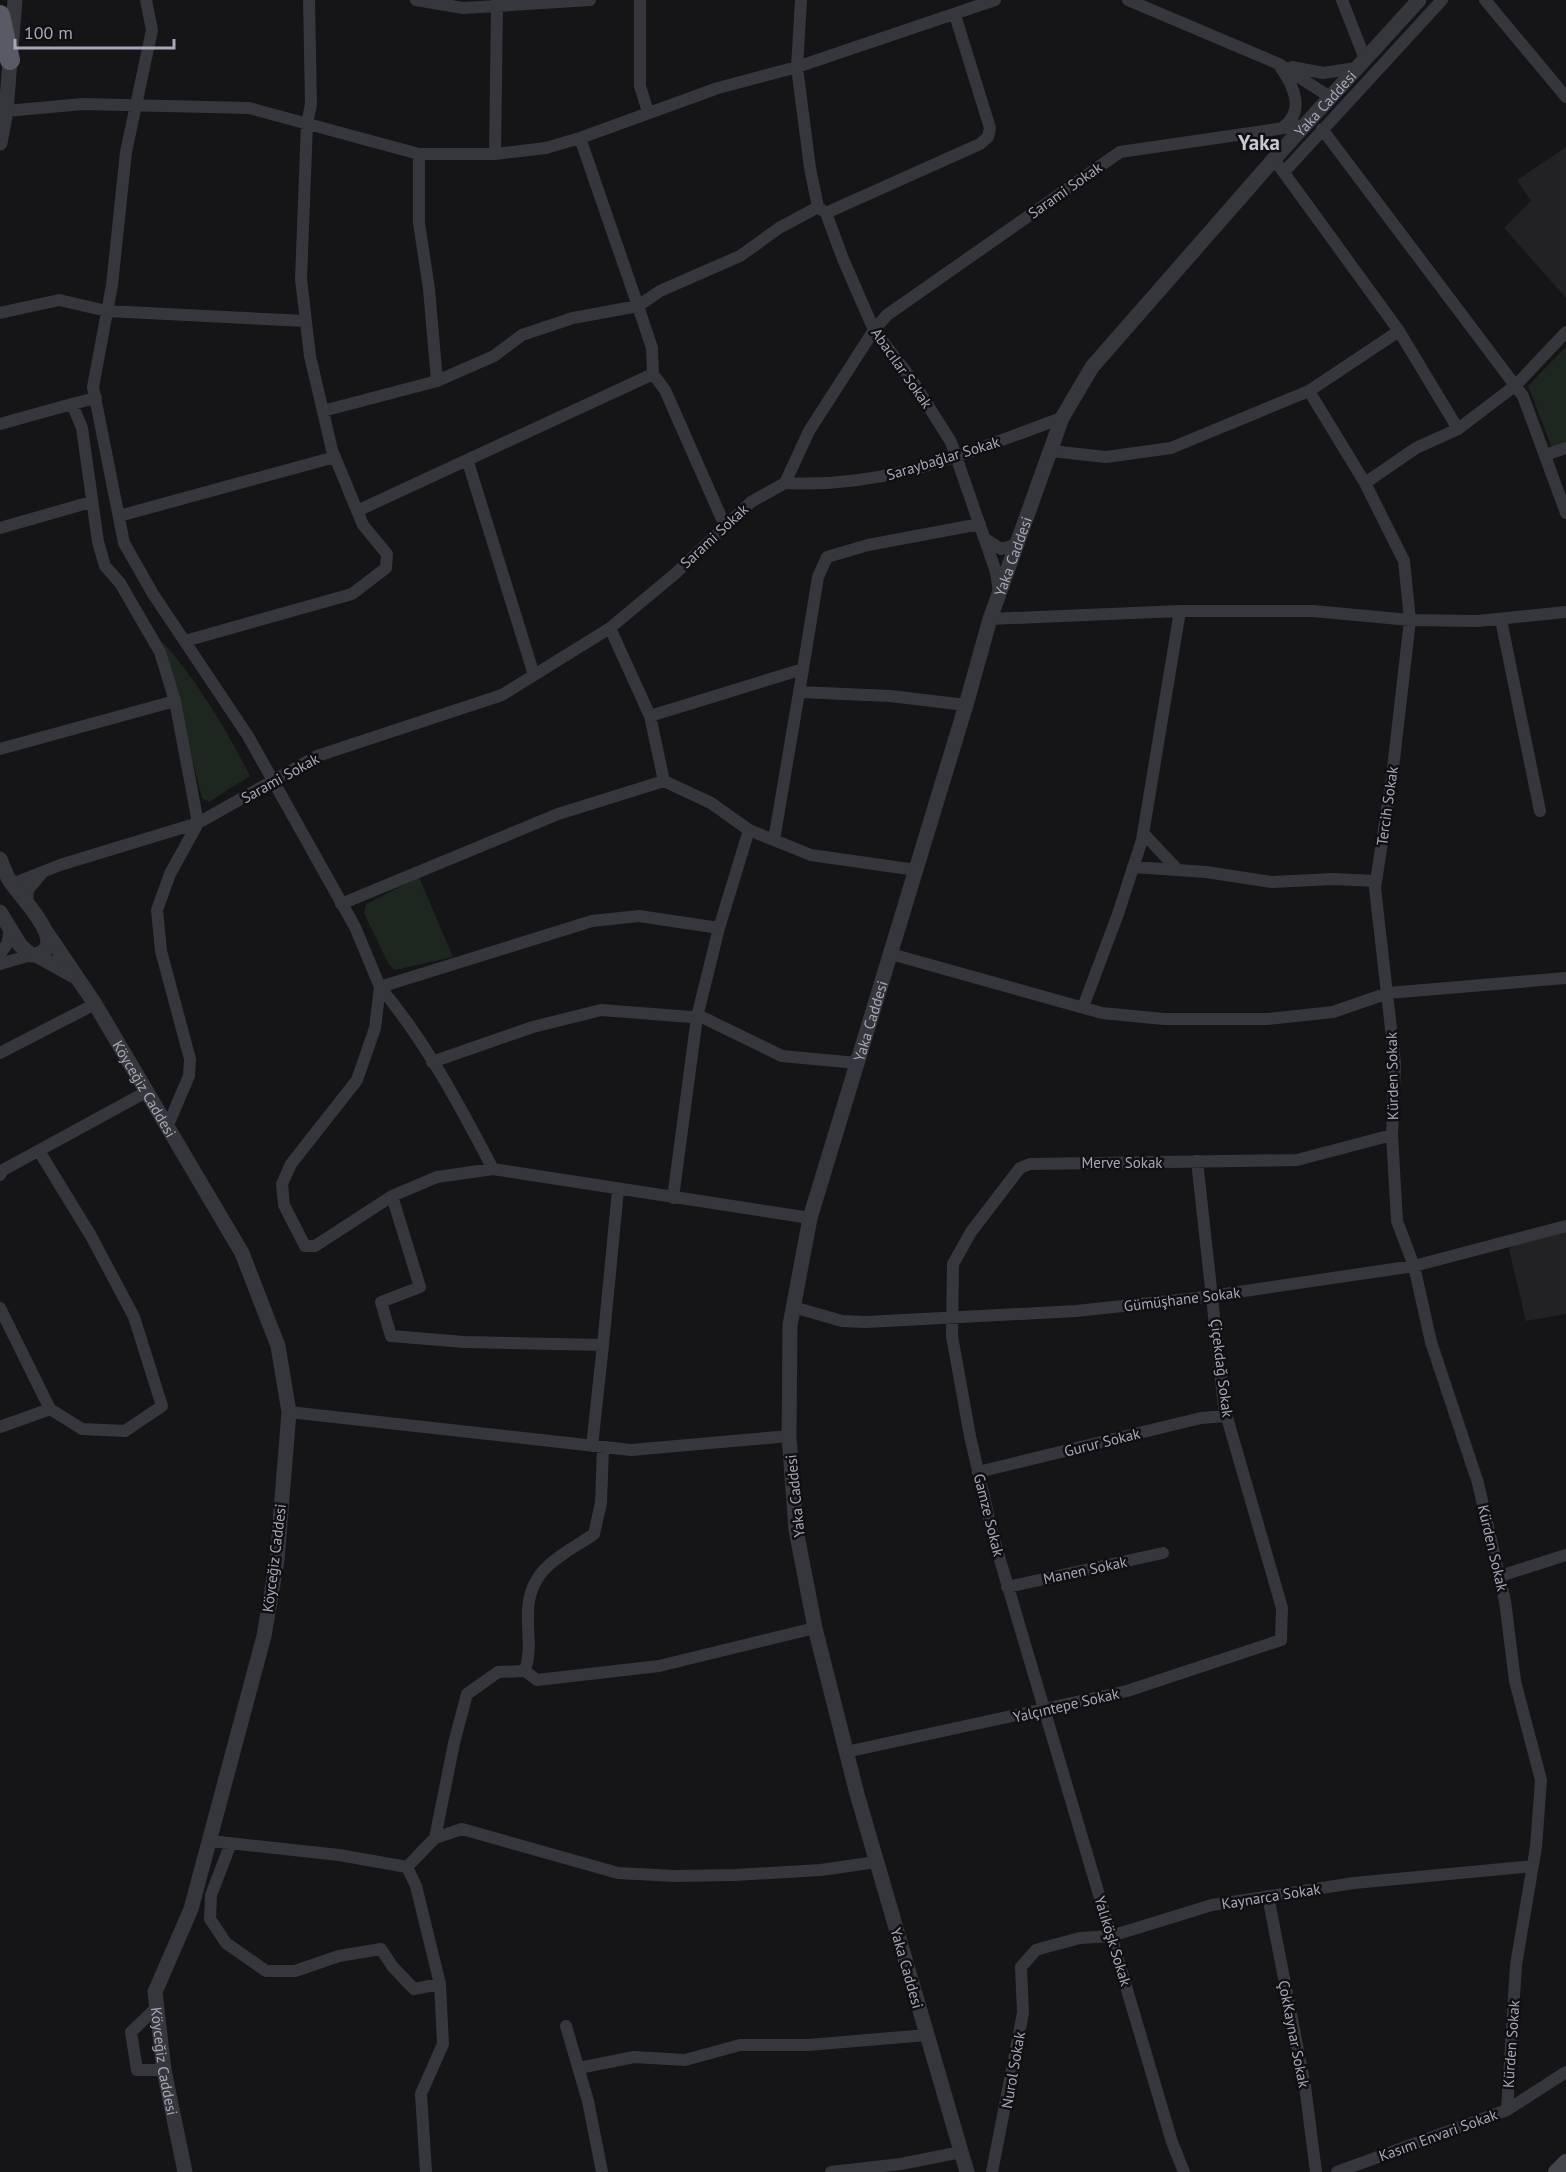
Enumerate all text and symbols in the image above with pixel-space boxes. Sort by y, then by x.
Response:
scale bar [15,12,174,50]
text: 100 m [24,21,73,44]
street label: Yaka Caddesi [1290,66,1360,140]
district label: Yaka [1237,129,1280,156]
street label: Sarami Sokak [1024,157,1106,222]
street label: Abacılar Sokak [867,324,937,413]
street label: Saraybağlar Sokak [884,432,1003,484]
street label: Sarami Sokak [676,499,753,572]
street label: Yaka Caddesi [989,514,1035,599]
street label: Sarami Sokak [238,748,323,807]
street label: Tercih Sokak [1372,764,1402,847]
street label: Yaka Caddesi [849,978,891,1063]
street label: Kürden Sokak [1382,1031,1402,1120]
street label: Köyceğiz Caddesi [109,1037,181,1141]
street label: Merve Sokak [1081,1153,1163,1172]
street label: Gümüşhane Sokak [1123,1282,1242,1316]
street label: Çiçekdağ Sokak [1207,1318,1238,1419]
street label: Gurur Sokak [1062,1423,1143,1461]
street label: Yaka Caddesi [781,1454,809,1538]
street label: Gamze Sokak [970,1472,1009,1559]
street label: Köyceğiz Caddesi [258,1503,290,1613]
street label: Kürden Sokak [1474,1503,1512,1594]
street label: Manen Sokak [1041,1552,1129,1588]
street label: Yalçıntepe Sokak [1011,1683,1122,1726]
street label: Kaynarca Sokak [1220,1879,1323,1913]
street label: Yalıköşk Sokak [1090,1894,1136,1989]
street label: Yaka Caddesi [886,1925,928,2011]
street label: ÇokKaynar Sokak [1274,1979,1314,2090]
street label: Kürden Sokak [1498,1999,1524,2089]
street label: Köyceğiz Caddesi [147,2006,183,2117]
street label: Nurol Sokak [997,2029,1029,2110]
street label: Kasım Envari Sokak [1376,2104,1501,2165]

